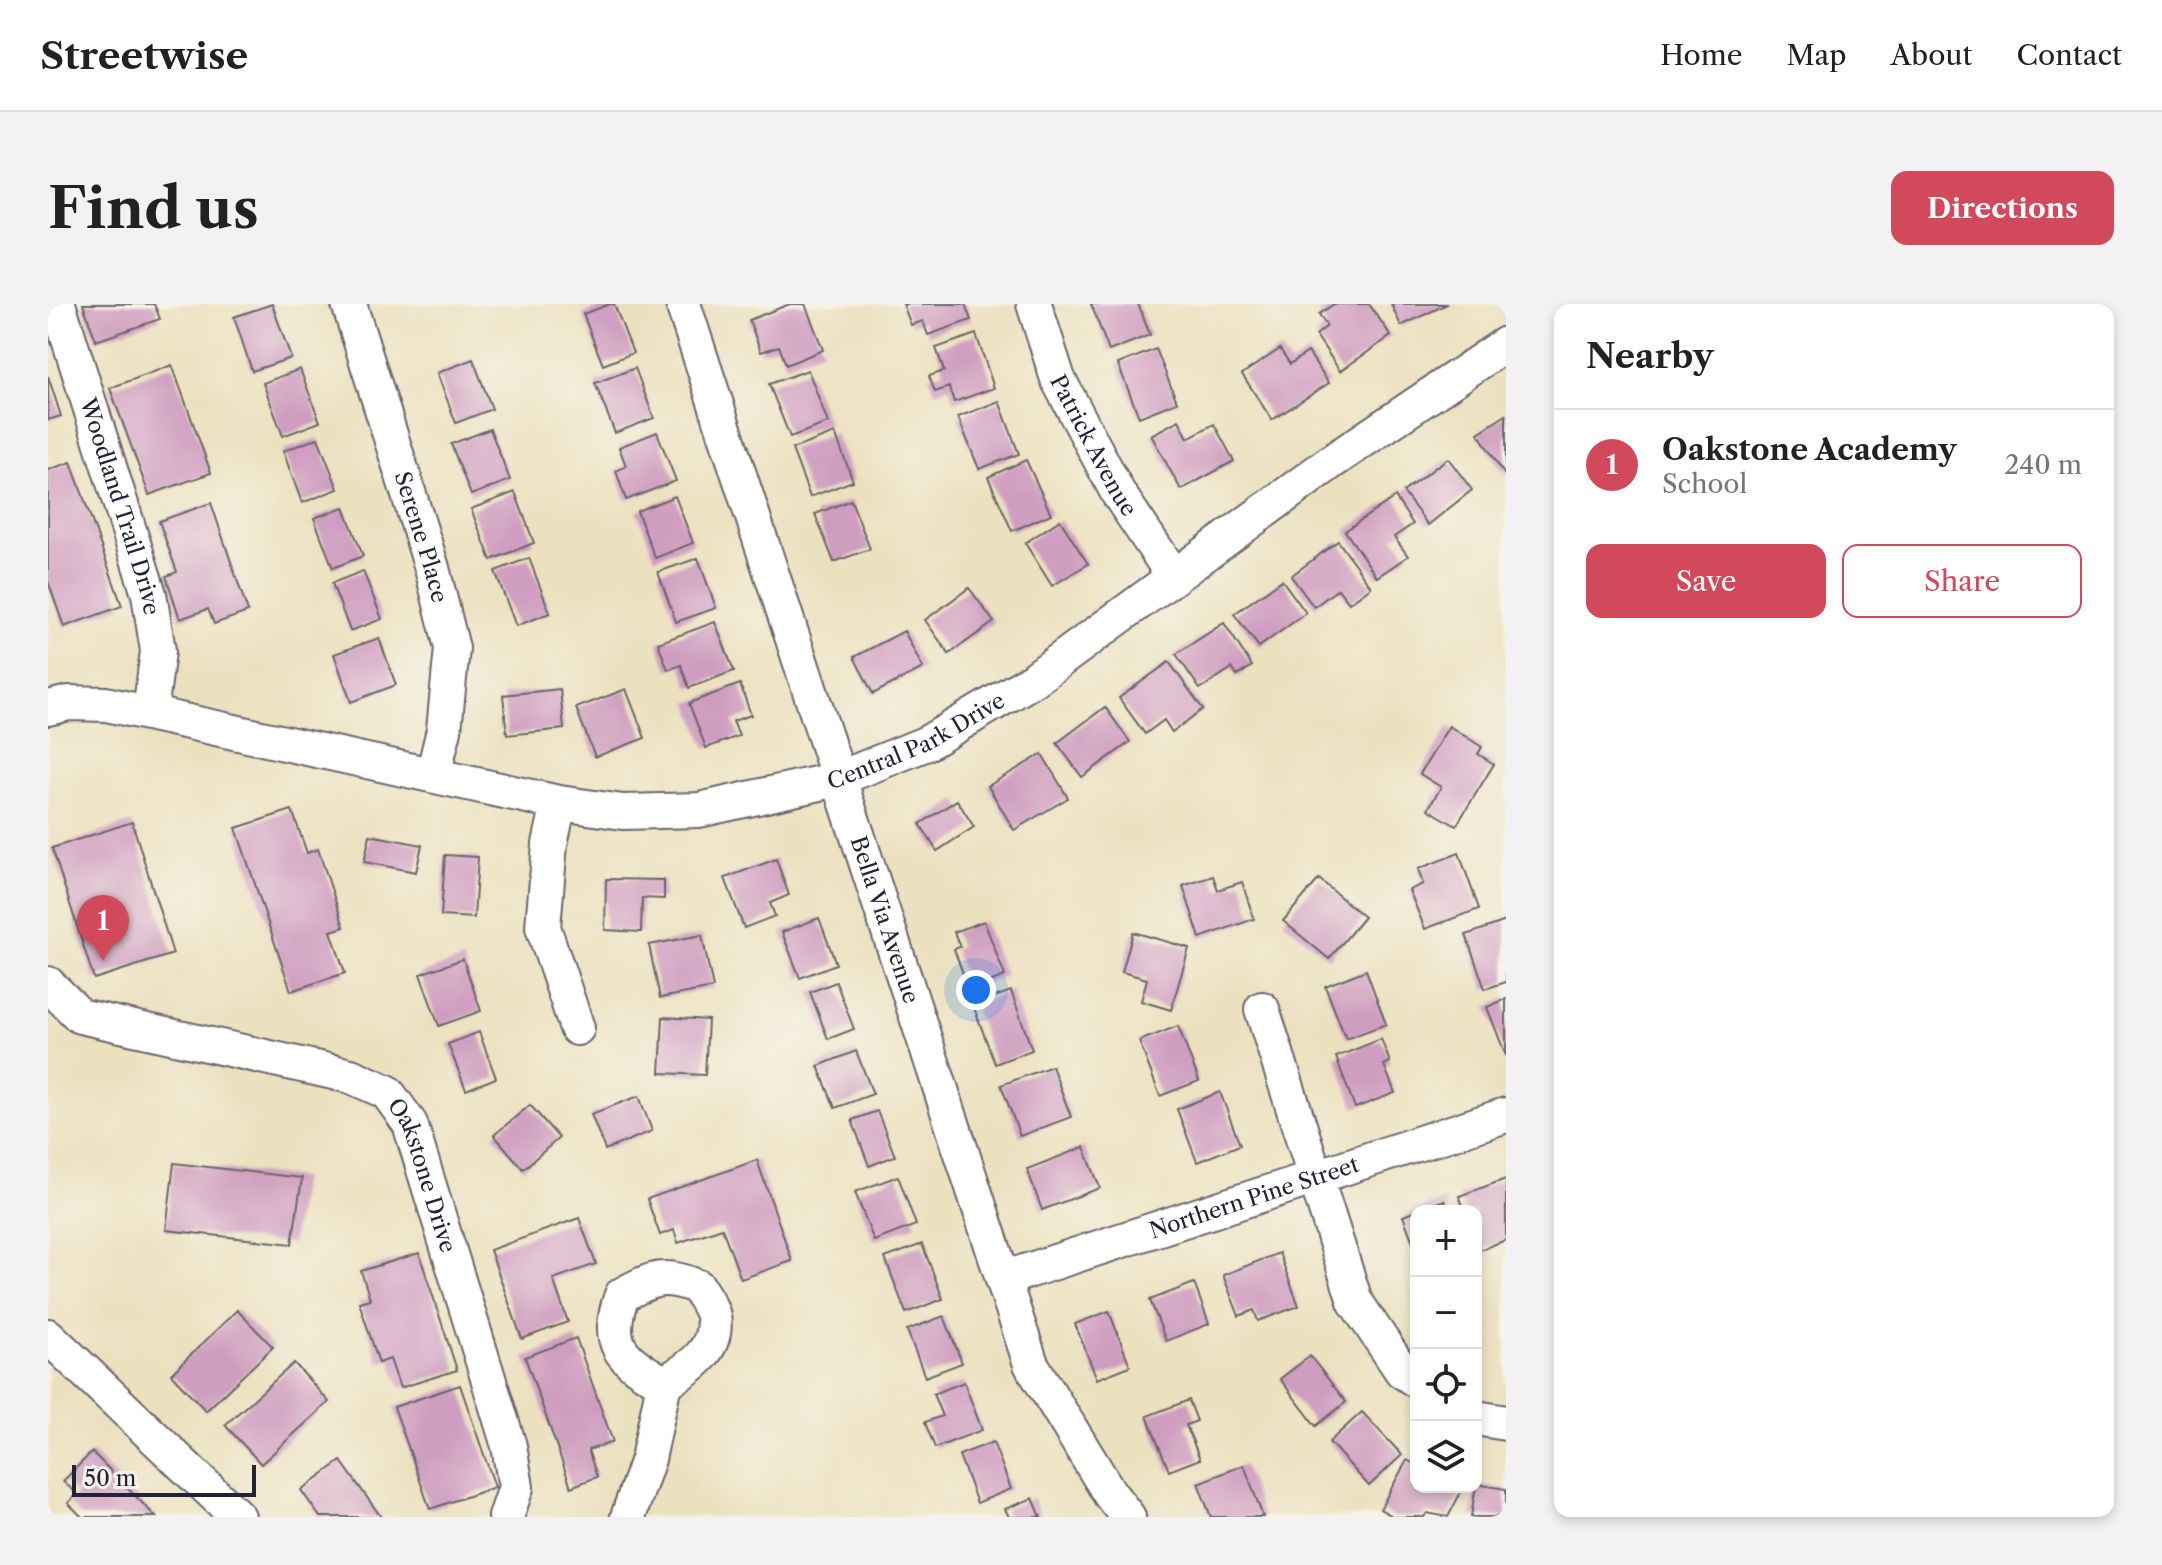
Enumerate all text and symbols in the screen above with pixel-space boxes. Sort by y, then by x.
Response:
text: Streetwise [40,32,248,79]
text: Home [1660,38,1742,72]
text: Map [1786,38,1846,72]
text: About [1890,38,1972,72]
text: Contact [2016,38,2122,72]
button: Directions [1891,171,2114,245]
text: Find us [48,174,259,243]
text: Nearby [1586,335,1714,377]
street label: Patrick Avenue [1044,370,1143,521]
street label: Woodland Trail Drive [74,394,165,617]
text: Oakstone Academy [1662,431,1957,468]
text: 1 [1606,449,1618,481]
text: 240 m [2004,449,2082,481]
street label: Serene Place [389,468,453,605]
text: School [1662,468,1747,500]
button: Save [1586,544,1826,618]
button: Share [1842,544,2082,618]
street label: Central Park Drive [825,687,1010,795]
street label: Bella Via Avenue [845,833,925,1007]
pin: 1 [77,895,129,961]
your location [956,970,996,1010]
street label: Oakstone Drive [382,1093,462,1256]
street label: Northern Pine Street [1146,1151,1363,1244]
map controls [1410,1205,1482,1493]
button: + [1410,1205,1482,1277]
button: − [1410,1277,1482,1349]
button: locate [1410,1349,1482,1421]
button: layers [1410,1421,1482,1493]
scale bar [72,1461,256,1497]
text: 50 m [84,1465,136,1492]

